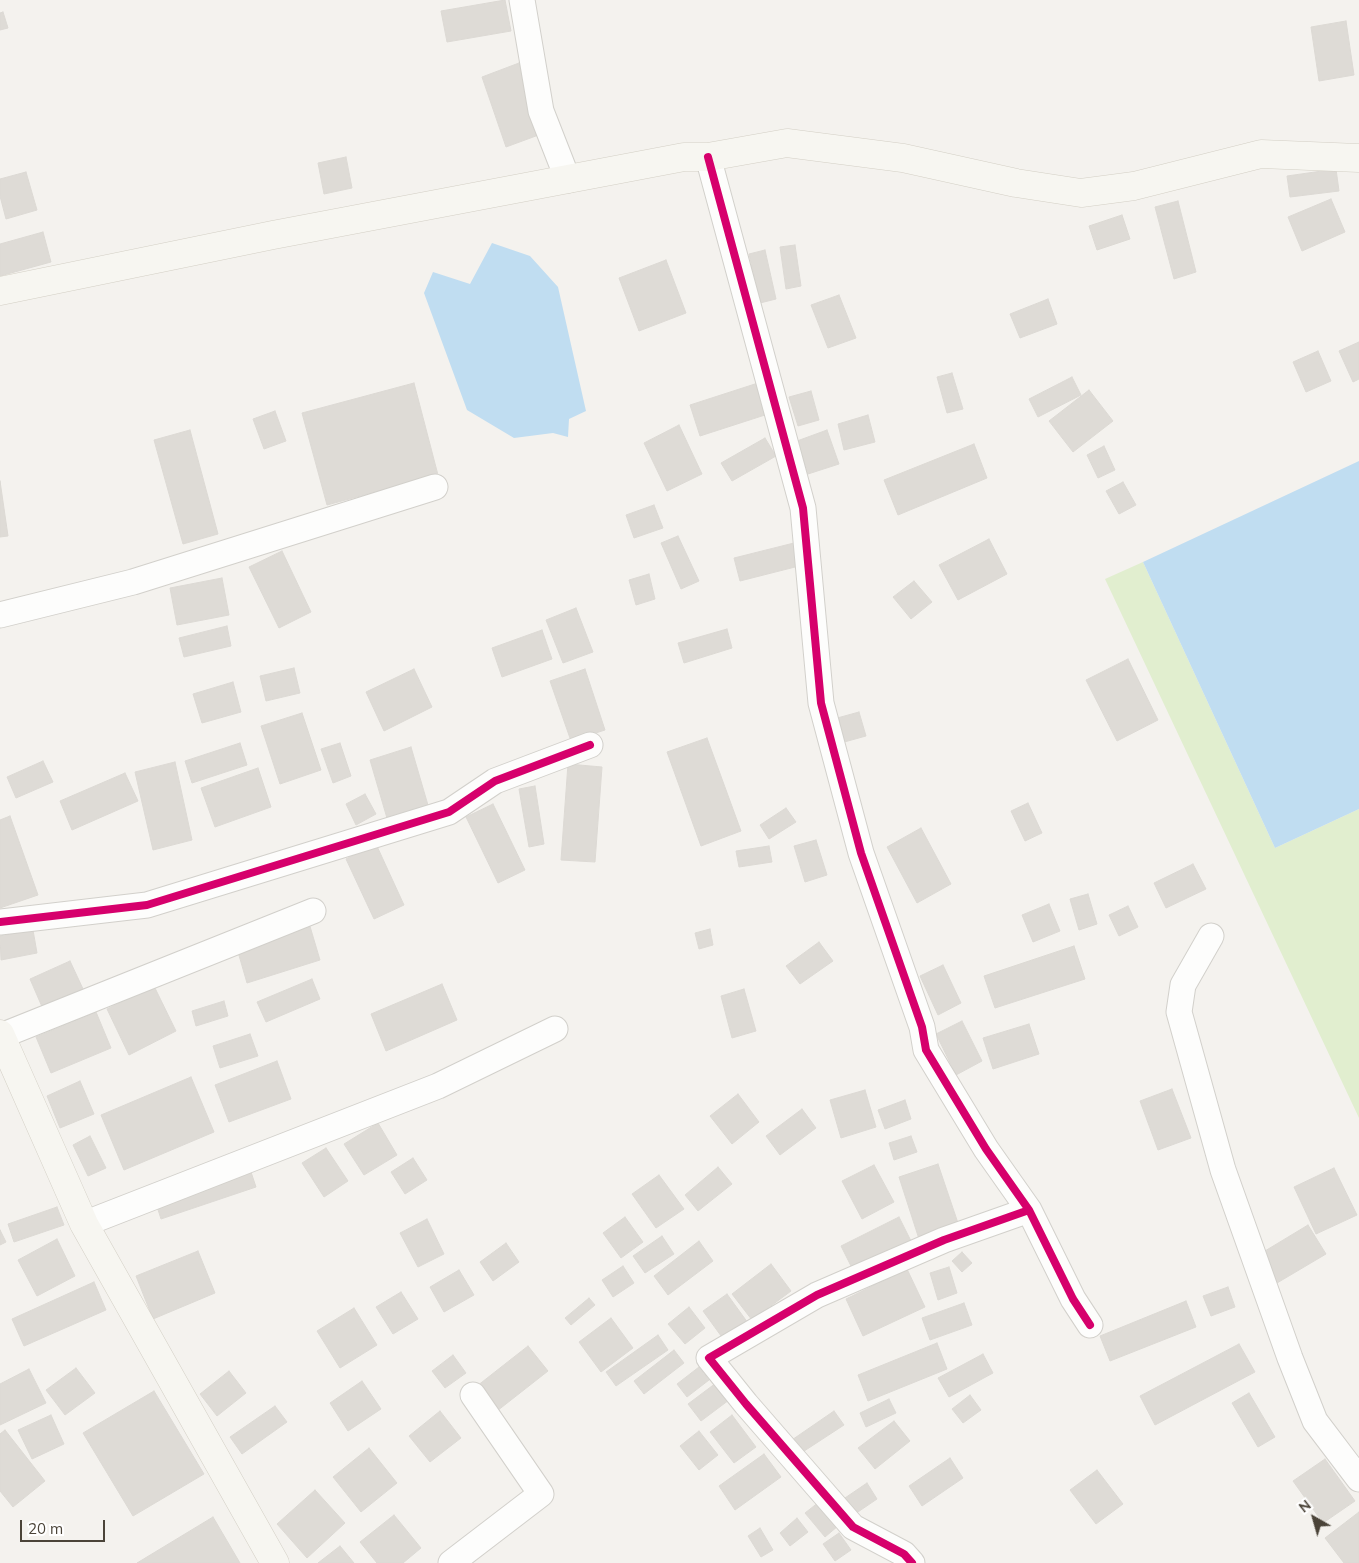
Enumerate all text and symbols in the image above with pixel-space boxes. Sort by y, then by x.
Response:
north arrow [1289,1493,1339,1543]
text: N [1295,1496,1314,1517]
scale bar [22,1510,108,1542]
text: 20 m [28,1519,63,1538]

